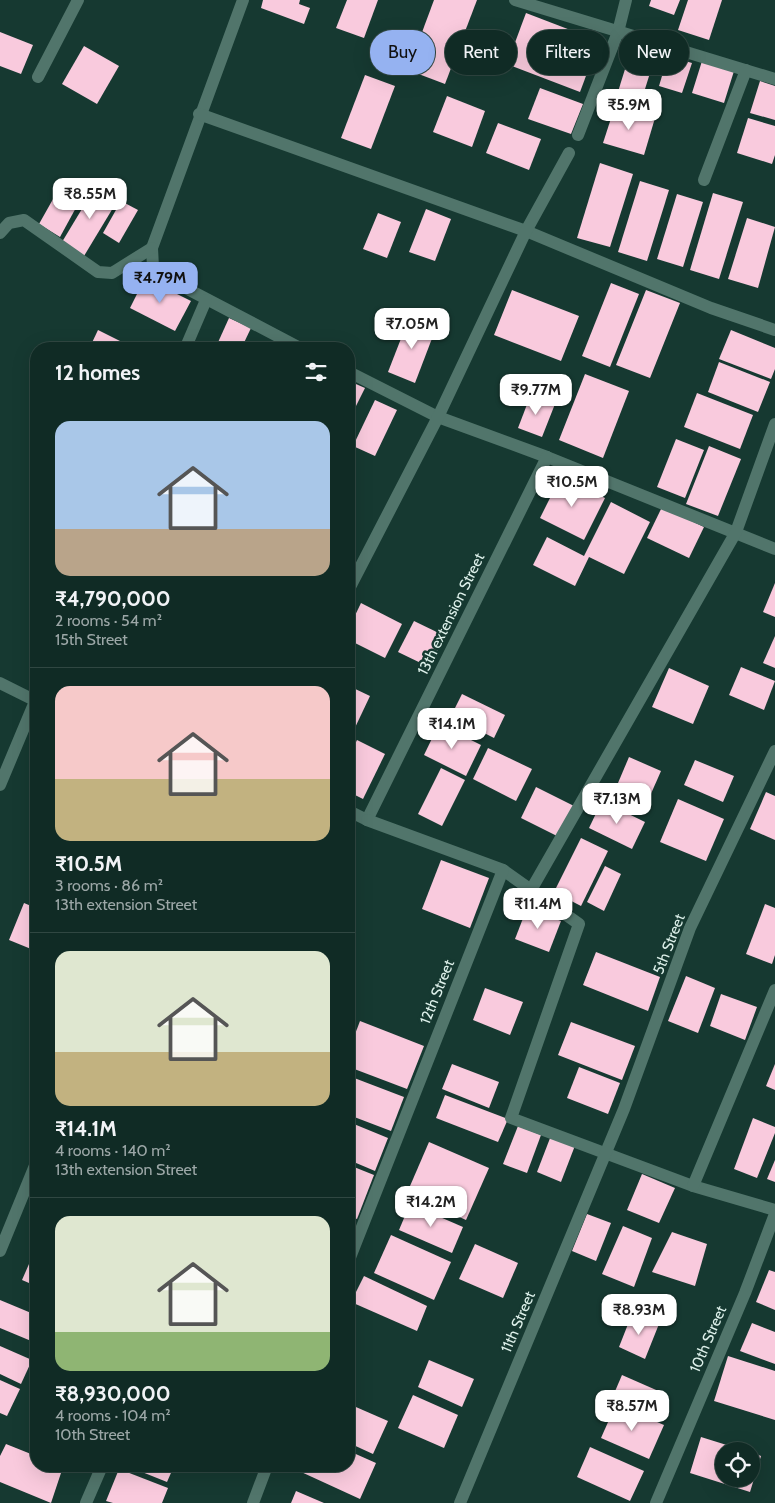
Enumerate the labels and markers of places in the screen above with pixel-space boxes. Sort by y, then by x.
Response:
pin: ₹5.9M [594,88,664,131]
pin: ₹8.55M [49,178,131,220]
pin: ₹4.79M [119,262,201,304]
pin: ₹7.05M [371,308,453,350]
pin: ₹9.77M [495,374,577,416]
pin: ₹10.5M [531,466,613,508]
pin: ₹14.1M [411,708,493,750]
pin: ₹7.13M [576,782,658,825]
pin: ₹11.4M [497,888,579,930]
pin: ₹14.2M [390,1186,472,1228]
pin: ₹8.93M [598,1294,680,1336]
pin: ₹8.57M [591,1390,673,1432]

